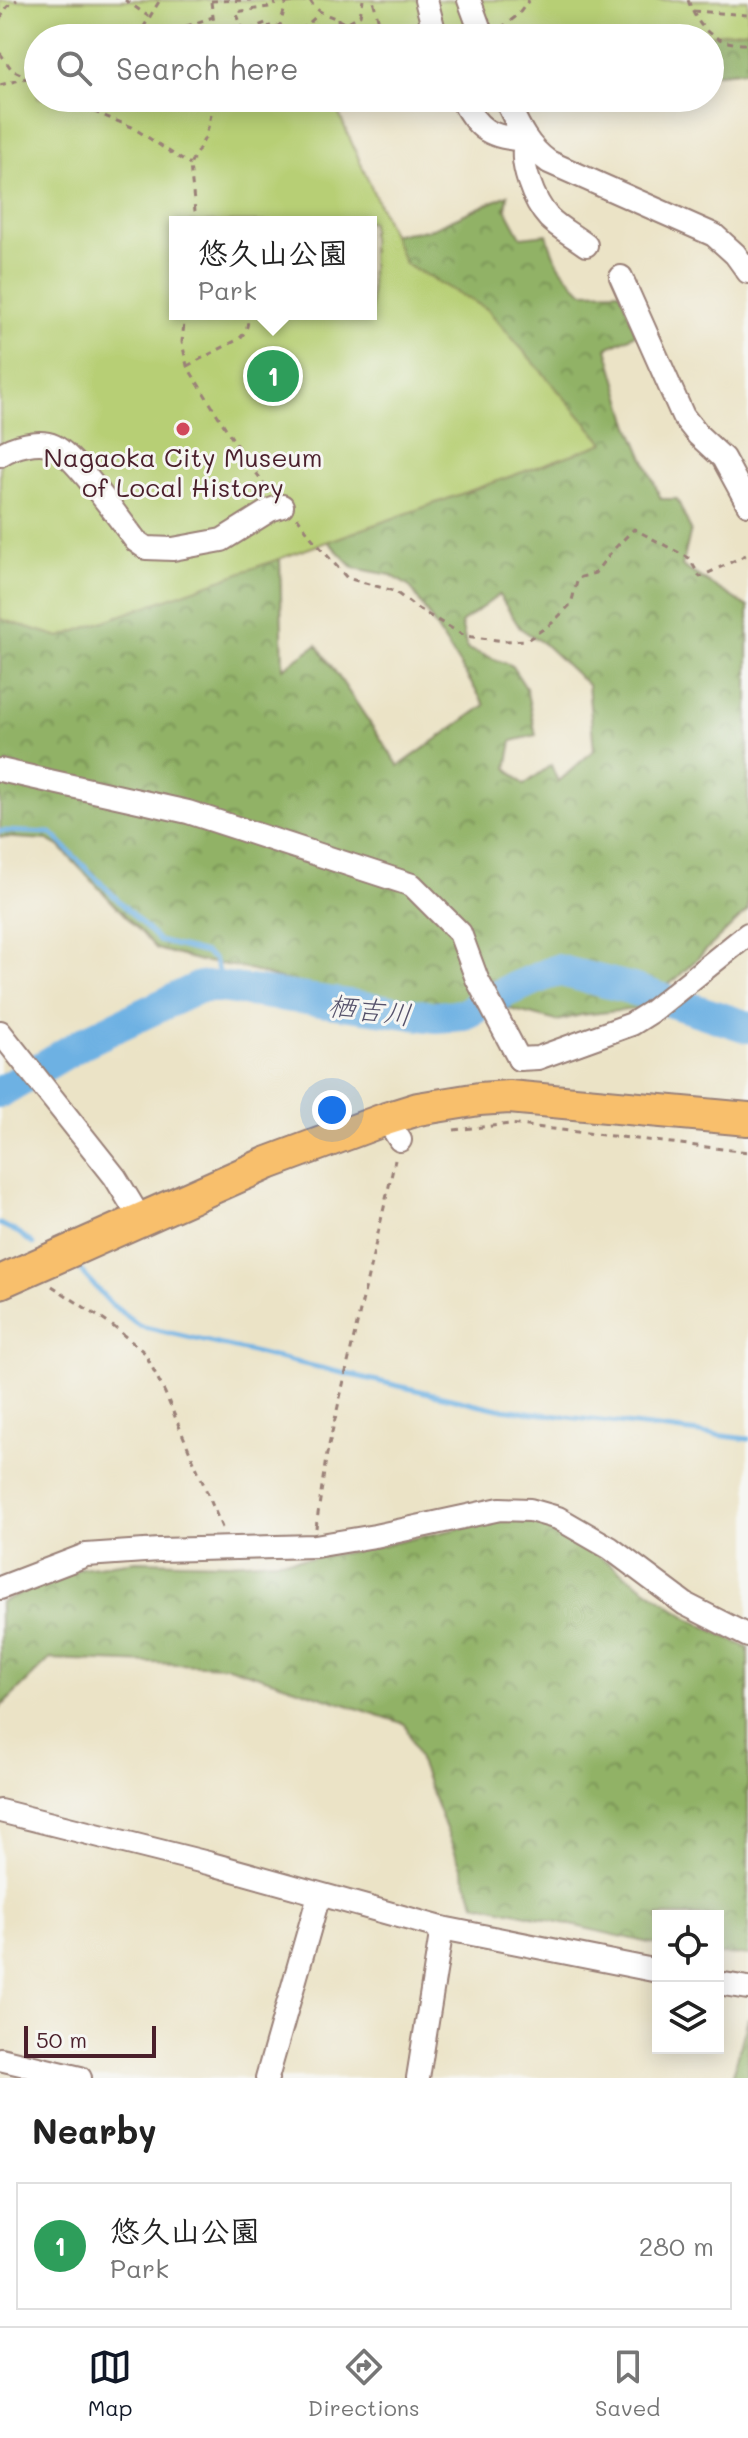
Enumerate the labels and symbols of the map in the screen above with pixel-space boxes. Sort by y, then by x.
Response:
pin: 1 [247,346,299,406]
marker: Nagaoka City Museum of Local History [174,420,192,438]
place label: Nagaoka City Museum of Local History [44,440,322,504]
water label: 栖吉川 [326,986,414,1032]
your location [312,1090,352,1130]
scale bar [24,2022,156,2058]

